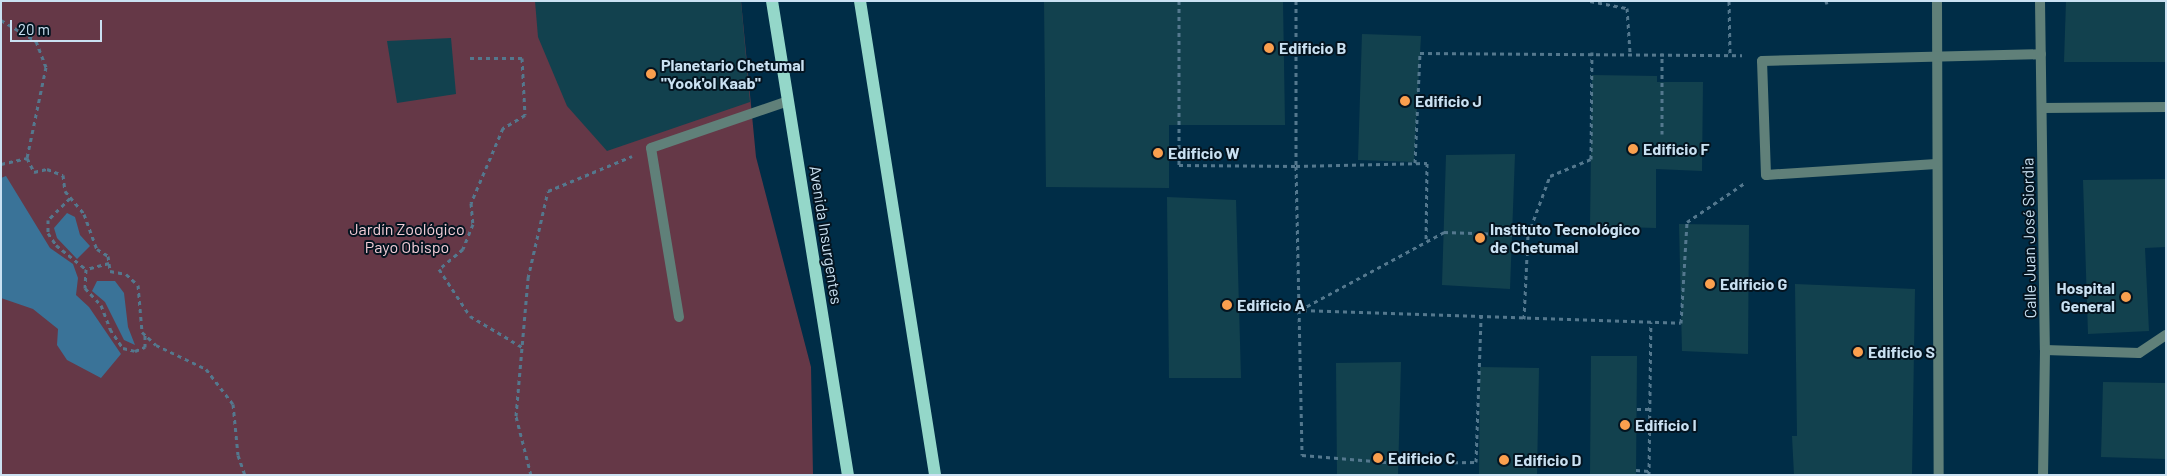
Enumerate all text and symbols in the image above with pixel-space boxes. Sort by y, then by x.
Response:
scale bar [12,10,105,42]
text: 20 m [18,20,50,38]
place label: Edificio B [1279,38,1346,58]
marker: Edificio B [1263,42,1275,54]
place label: Planetario Chetumal "Yook'ol Kaab" [661,55,804,93]
marker: Planetario Chetumal "Yook'ol Kaab" [645,68,657,80]
place label: Edificio J [1415,91,1482,111]
marker: Edificio J [1399,95,1411,107]
place label: Edificio F [1643,139,1709,159]
place label: Edificio W [1168,143,1240,163]
marker: Edificio F [1627,143,1639,155]
marker: Edificio W [1152,147,1164,159]
street label: Calle Juan José Siordia [2018,157,2040,319]
street label: Avenida Insurgentes [806,164,846,306]
park label: Jardín Zoológico Payo Obispo [349,219,465,257]
place label: Instituto Tecnológico de Chetumal [1490,219,1640,257]
marker: Instituto Tecnológico de Chetumal [1474,232,1486,244]
place label: Edificio G [1720,274,1787,294]
marker: Edificio G [1704,278,1716,290]
place label: Hospital General [2056,278,2115,316]
marker: Hospital General [2119,290,2133,304]
place label: Edificio A [1237,295,1305,315]
marker: Edificio A [1221,299,1233,311]
place label: Edificio S [1868,342,1935,362]
marker: Edificio S [1852,346,1864,358]
place label: Edificio I [1635,415,1697,435]
marker: Edificio I [1619,419,1631,431]
place label: Edificio C [1388,448,1455,468]
place label: Edificio D [1514,450,1581,470]
marker: Edificio C [1372,452,1384,464]
marker: Edificio D [1498,454,1510,466]

